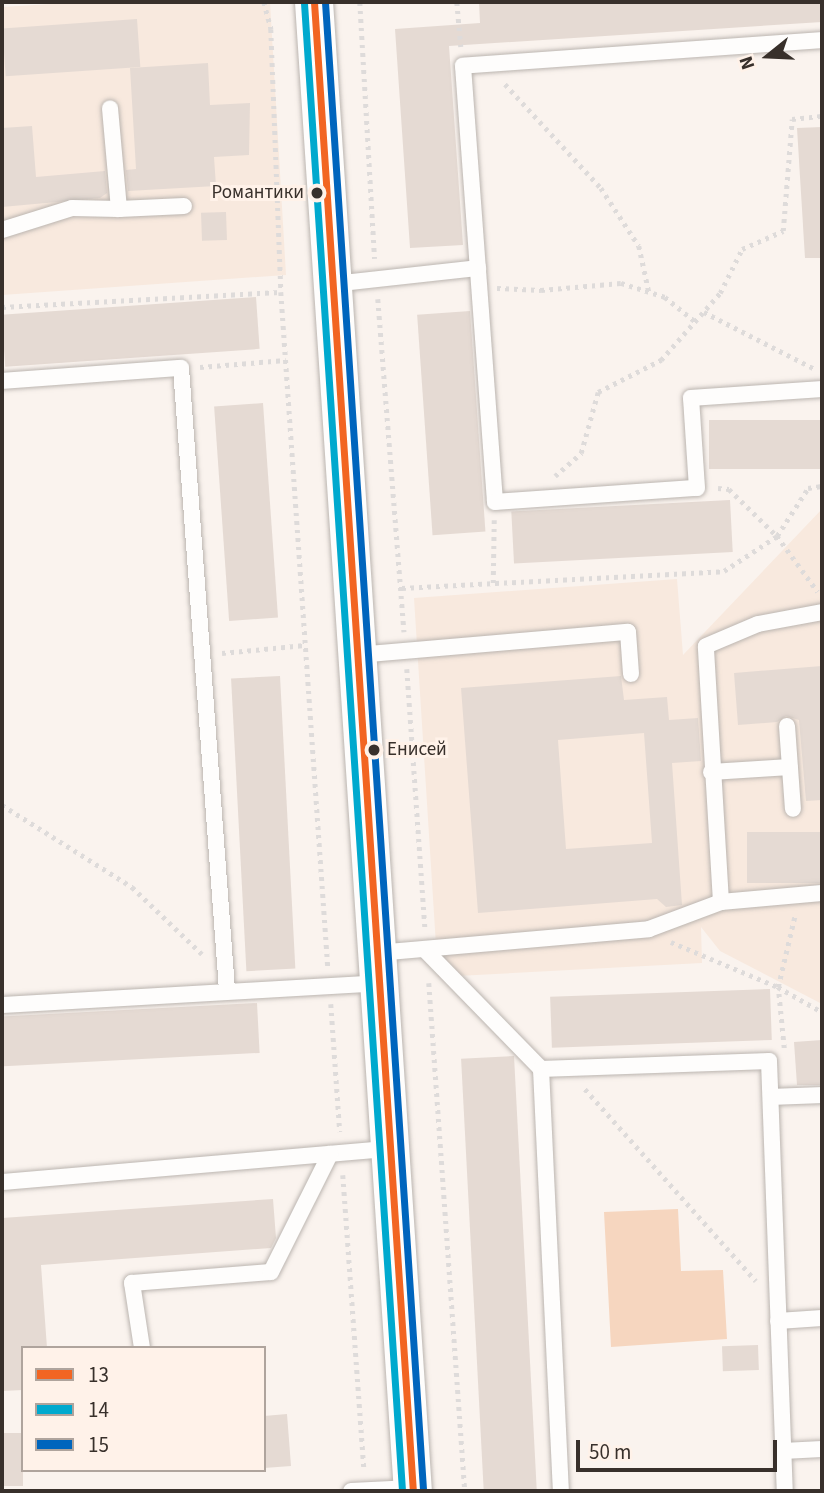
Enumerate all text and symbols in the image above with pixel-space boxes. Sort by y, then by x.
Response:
north arrow [733,21,803,91]
text: N [733,52,762,73]
place label: Романтики [212,182,304,204]
marker: Романтики [310,186,324,200]
place label: Енисей [387,739,447,761]
marker: Енисей [367,743,381,757]
legend [21,1346,266,1472]
text: 13 [88,1360,109,1390]
text: 14 [88,1395,109,1425]
scale bar [579,1426,780,1470]
text: 15 [88,1430,109,1460]
text: 50 m [589,1437,631,1467]

